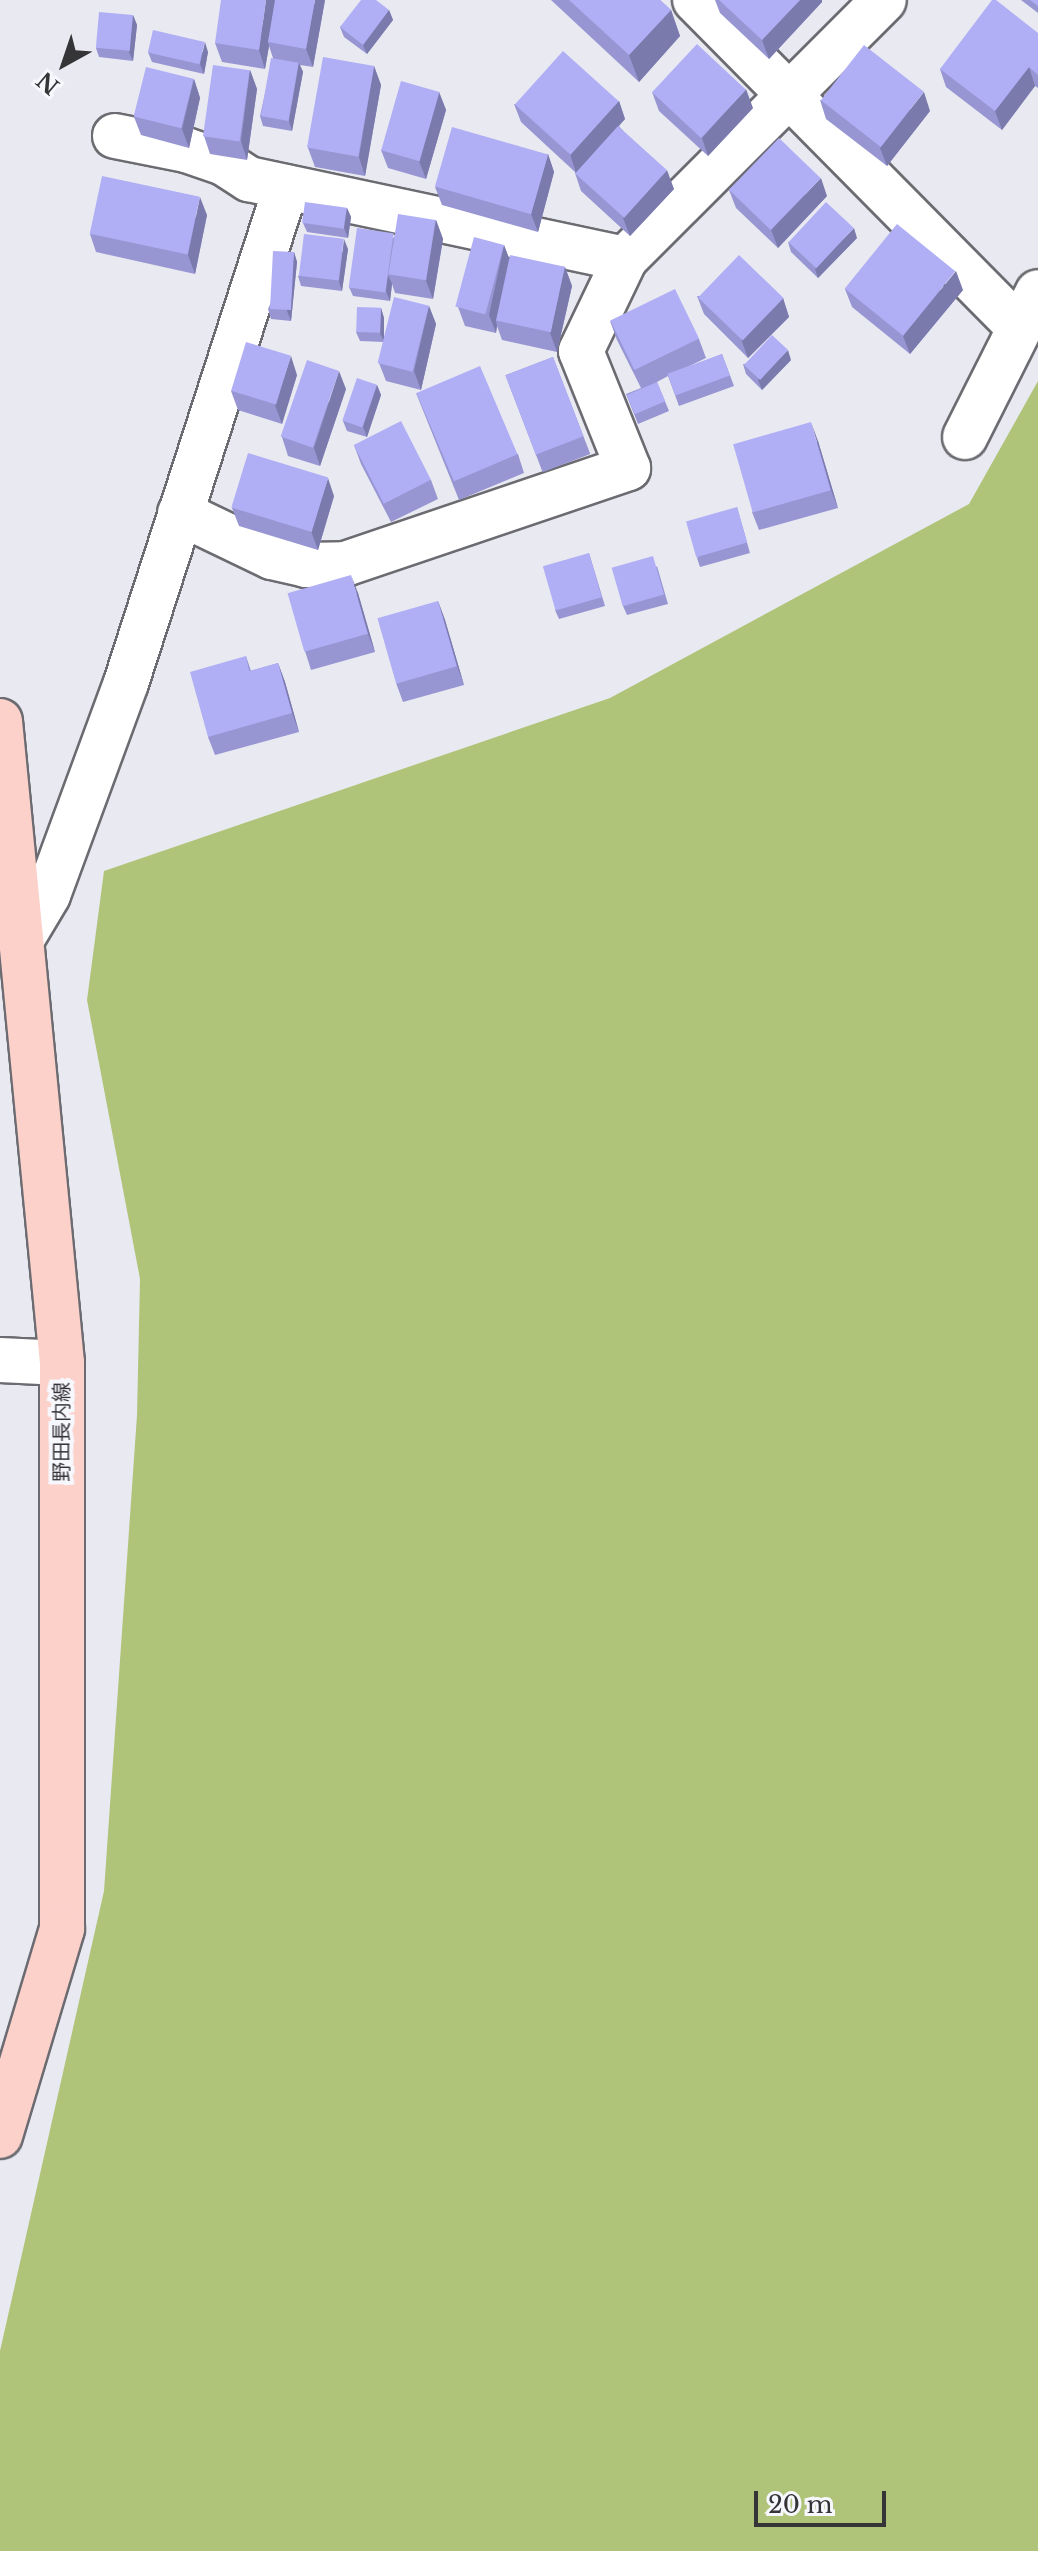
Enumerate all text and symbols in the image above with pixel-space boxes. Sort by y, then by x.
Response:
north arrow [24,24,104,104]
text: N [32,66,65,100]
street label: 野田長内線 [50,1382,74,1482]
scale bar [758,2475,890,2525]
text: 20 m [768,2490,833,2519]

